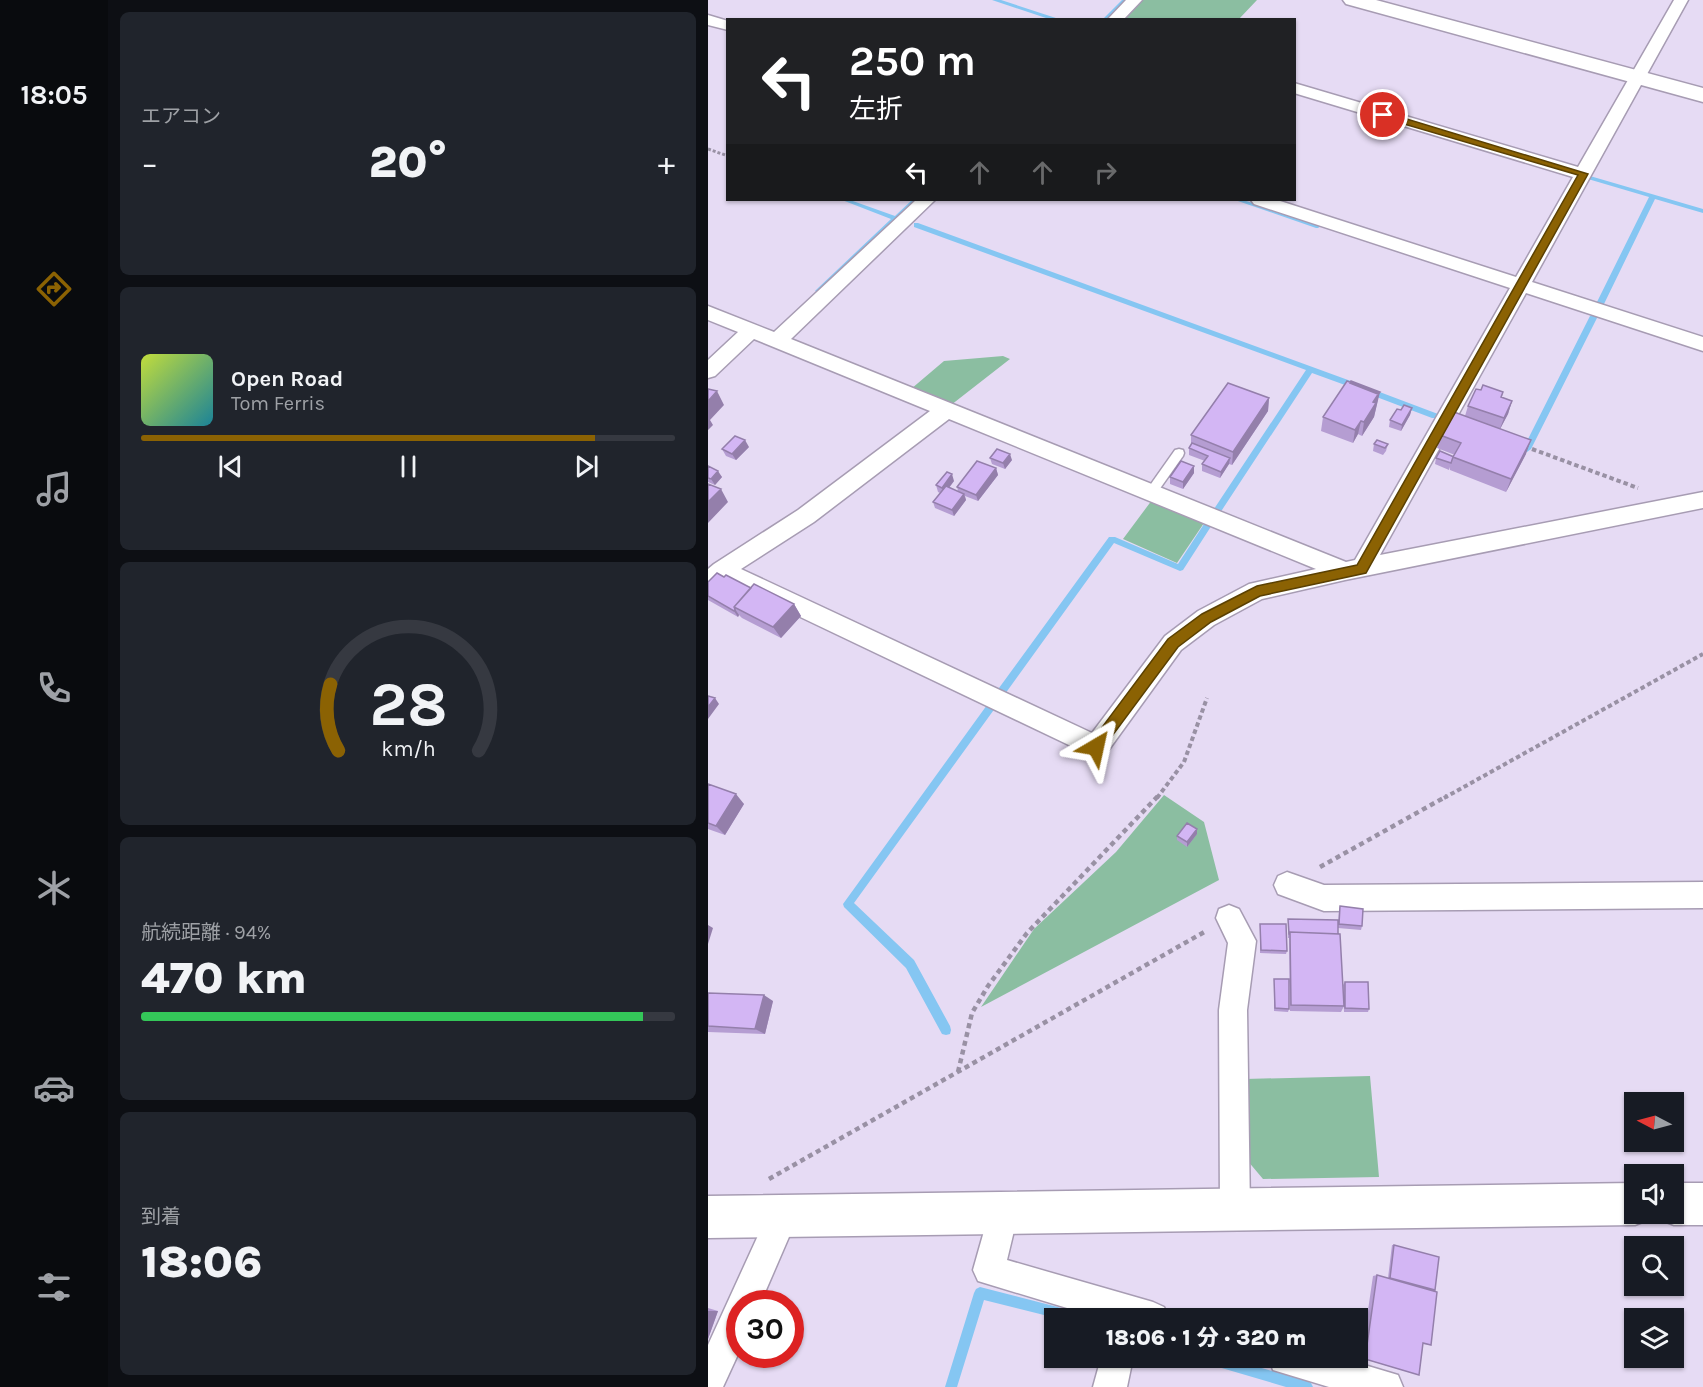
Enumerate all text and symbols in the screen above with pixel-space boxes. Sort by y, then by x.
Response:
text: 250 m [849,36,976,86]
icon: left [750,42,828,120]
text: 18:05 [20,79,88,111]
pin [1357,89,1408,140]
text: 左折 [849,93,903,125]
icon: arrive [1366,98,1399,131]
text: エアコン [141,105,221,128]
text: 20° [369,136,447,188]
text: − [141,144,158,182]
text: + [658,144,675,182]
icon: left [900,156,933,189]
icon: ahead [963,156,996,189]
icon: ahead [1026,156,1059,189]
icon: right [1089,156,1122,189]
icon: directions [33,268,75,310]
text: Open Road [231,366,343,392]
text: Tom Ferris [231,392,325,415]
icon: previous [214,450,247,483]
icon: pause [392,450,425,483]
icon: next [570,450,603,483]
icon: music [33,468,75,510]
icon: phone [33,667,75,709]
text: 28 [369,668,447,741]
position arrow [1064,715,1128,779]
text: km/h [381,736,435,761]
icon: climate [33,867,75,909]
text: 航続距離 · 94% [141,921,271,944]
text: 470 km [141,952,307,1004]
icon: car [33,1067,75,1109]
north arrow [1624,1092,1684,1152]
map controls [1624,1092,1684,1368]
button: sound [1624,1164,1684,1224]
text: 到着 [141,1205,181,1228]
text: 18:06 [141,1236,262,1288]
button: search [1624,1236,1684,1296]
icon: filters [33,1266,75,1308]
speed limit sign: 30 [726,1290,804,1368]
button: layers [1624,1308,1684,1368]
text: 18:06 · 1 分 · 320 m [1106,1325,1306,1351]

